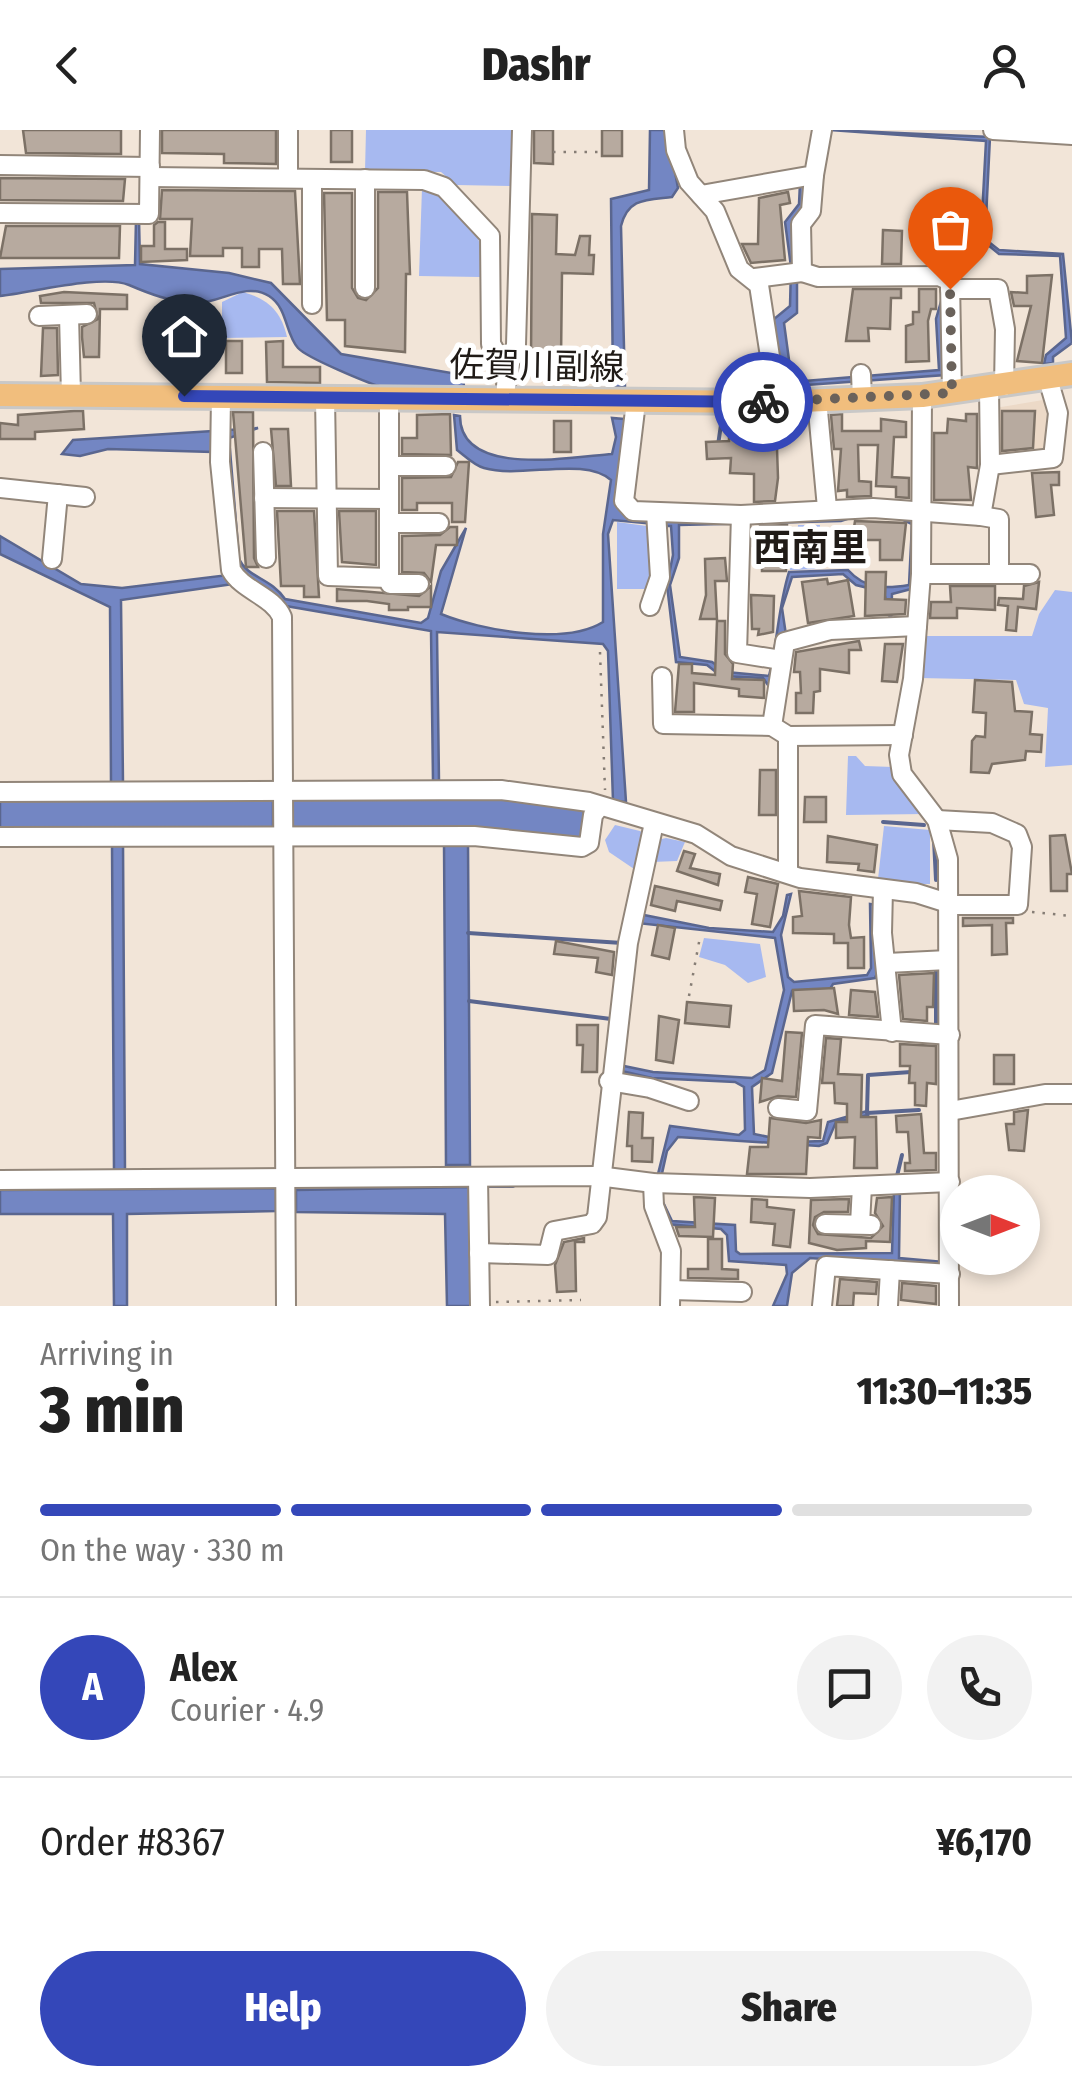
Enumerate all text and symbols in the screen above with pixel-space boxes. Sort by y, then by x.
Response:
icon: back [40,38,95,93]
text: Dashr [482,38,590,92]
icon: person [977,38,1032,93]
pin [908,187,993,290]
icon: bag [923,202,978,257]
pin [142,294,227,397]
icon: home [157,309,212,364]
street label: 佐賀川副線 [449,343,625,389]
courier [713,352,813,452]
icon: bike [736,375,791,430]
district label: 西南里 [753,525,867,571]
north arrow [940,1175,1040,1275]
map controls [940,1175,1040,1275]
text: Arriving in [40,1335,174,1373]
text: 11:30–11:35 [857,1368,1032,1414]
text: 3 min [40,1371,185,1449]
text: On the way · 330 m [40,1531,285,1569]
button: chat [797,1635,902,1740]
button: phone [927,1635,1032,1740]
text: Alex [170,1645,237,1691]
text: A [82,1664,103,1710]
text: Courier · 4.9 [170,1691,324,1729]
text: Order #8367 [40,1819,225,1865]
text: ¥6,170 [936,1819,1032,1865]
button: Help [40,1951,526,2066]
button: Share [546,1951,1032,2066]

